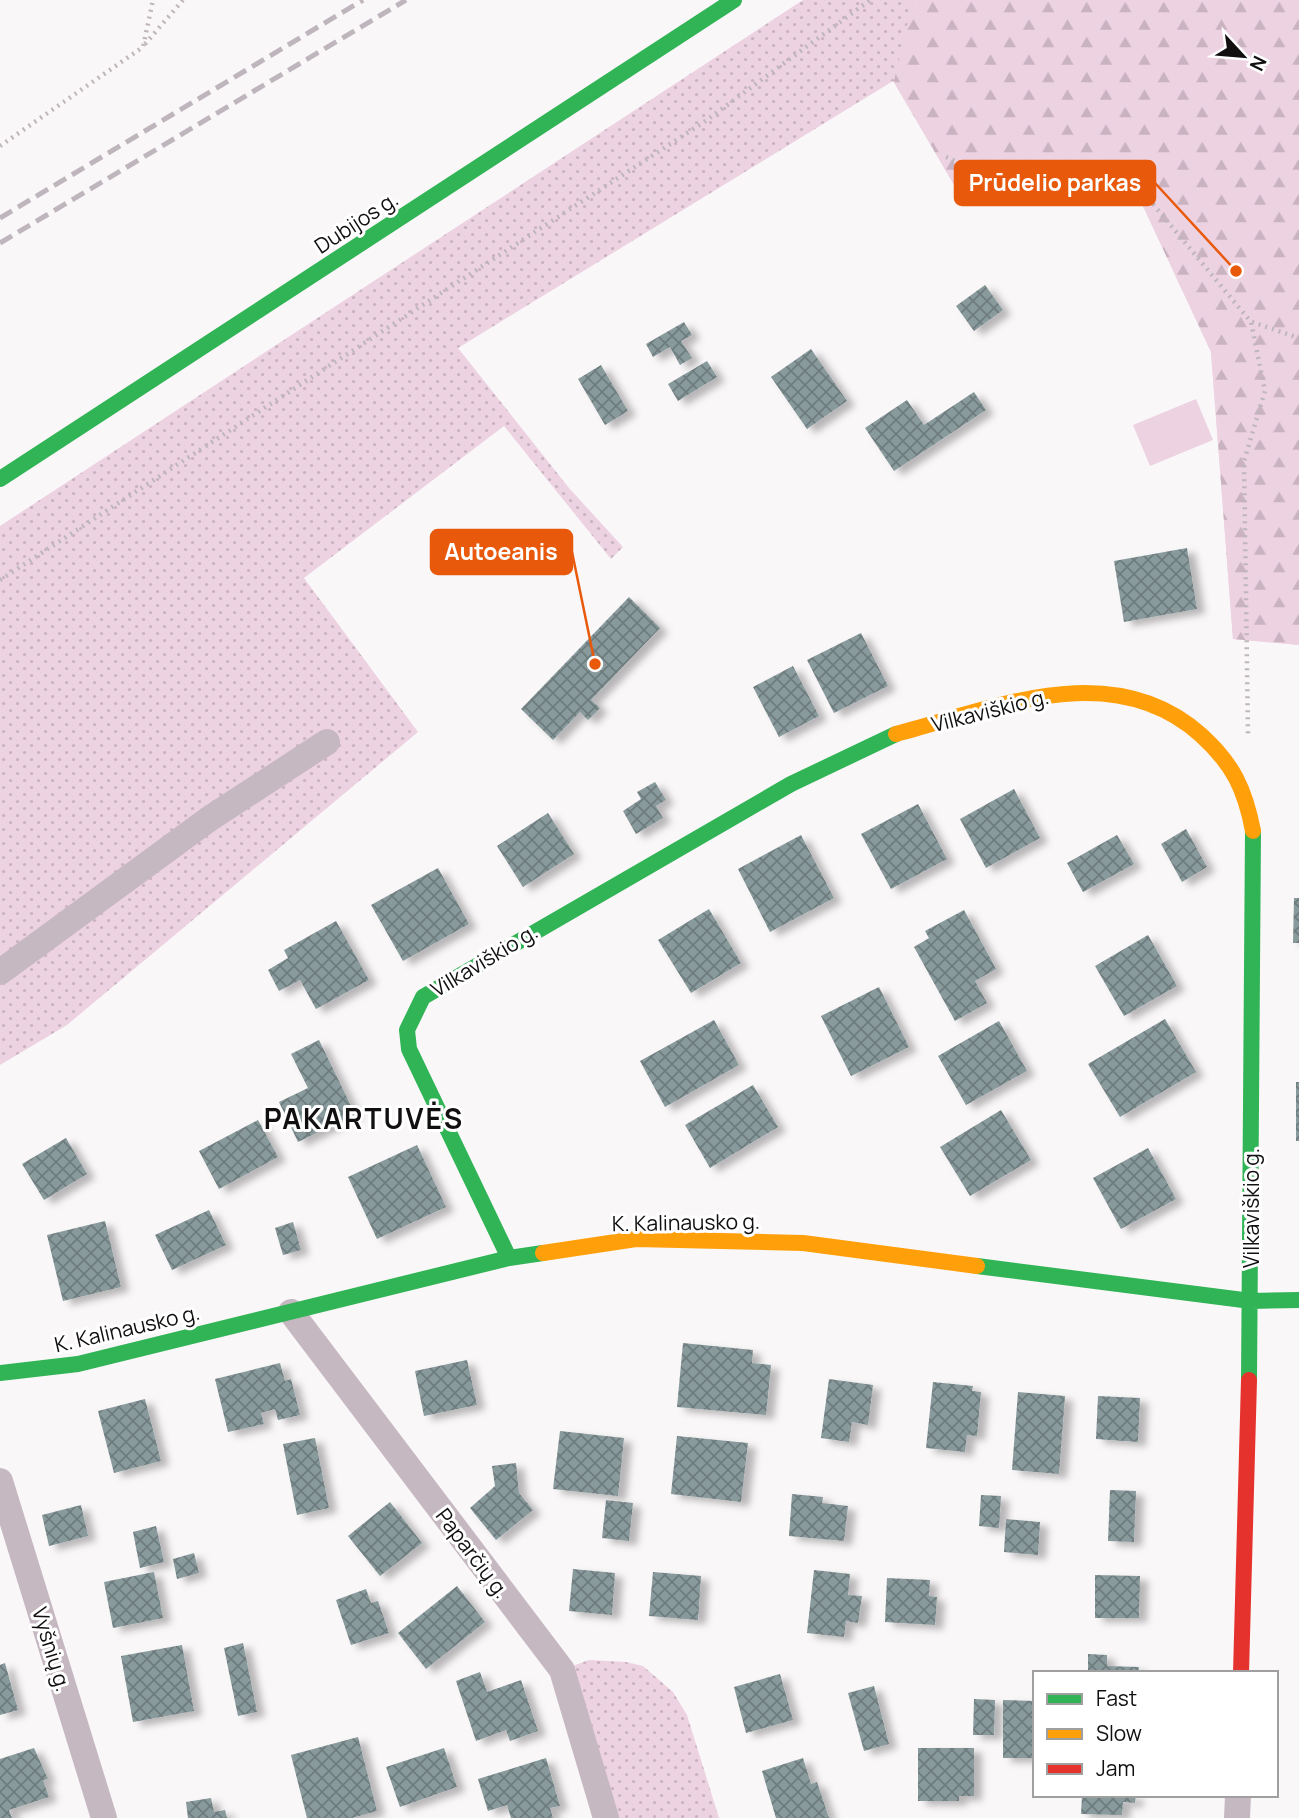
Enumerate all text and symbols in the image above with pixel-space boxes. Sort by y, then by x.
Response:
north arrow [1208,21,1278,91]
text: N [1244,52,1273,75]
callout: Prūdelio parkas [955,161,1155,205]
text: Prūdelio parkas [969,166,1141,198]
street label: Dubijos g. [309,185,403,259]
callout: Autoeanis [431,530,572,574]
text: Autoeanis [444,535,558,567]
street label: Vilkaviškio g. [928,682,1052,738]
street label: Vilkaviškio g. [425,917,543,1003]
district label: PAKARTUVĖS [264,1099,464,1137]
street label: Vilkaviškio g. [1237,1148,1265,1268]
street label: K. Kalinausko g. [612,1207,760,1237]
street label: K. Kalinausko g. [52,1298,202,1358]
street label: Paparčių g. [430,1502,516,1604]
street label: Vyšnių g. [26,1604,78,1694]
legend [1033,1671,1278,1797]
text: Fast [1096,1684,1137,1712]
text: Slow [1096,1719,1142,1747]
text: Jam [1096,1754,1135,1782]

